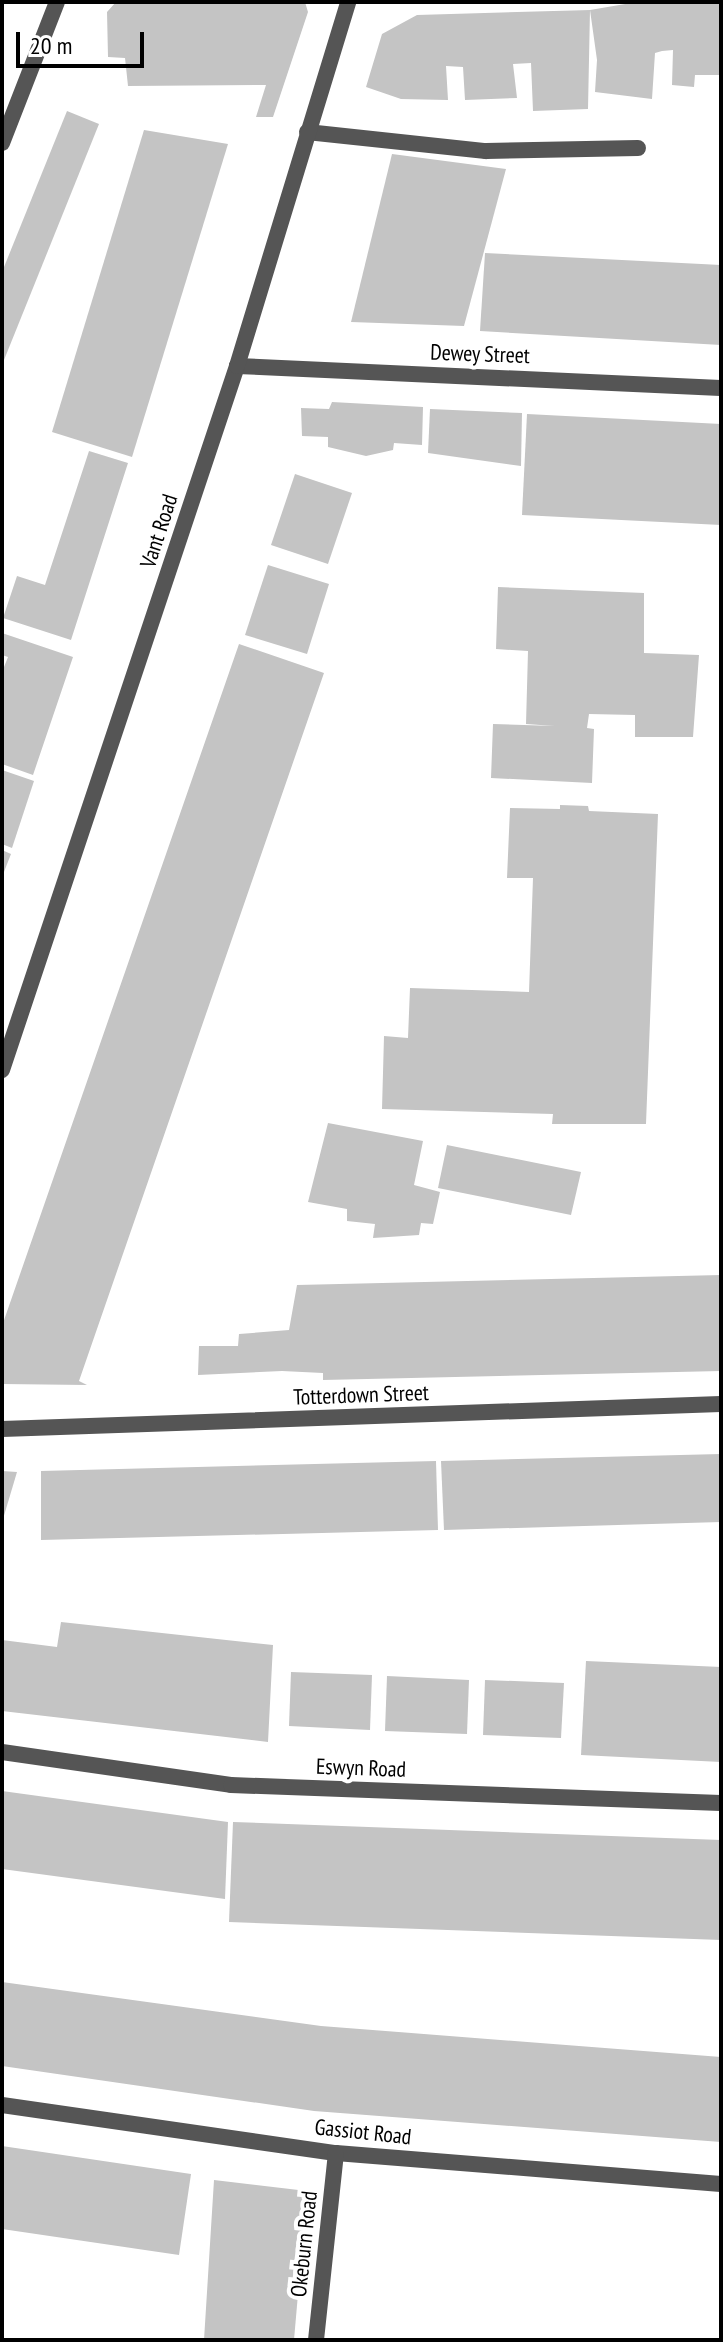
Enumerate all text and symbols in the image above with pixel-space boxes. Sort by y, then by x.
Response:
scale bar [20,16,148,66]
text: 20 m [30,30,72,61]
street label: Dewey Street [429,339,531,369]
street label: Vant Road [135,491,183,571]
street label: Totterdown Street [293,1379,429,1411]
street label: Eswyn Road [315,1753,407,1783]
street label: Gassiot Road [313,2114,413,2150]
street label: Okeburn Road [285,2190,323,2298]

